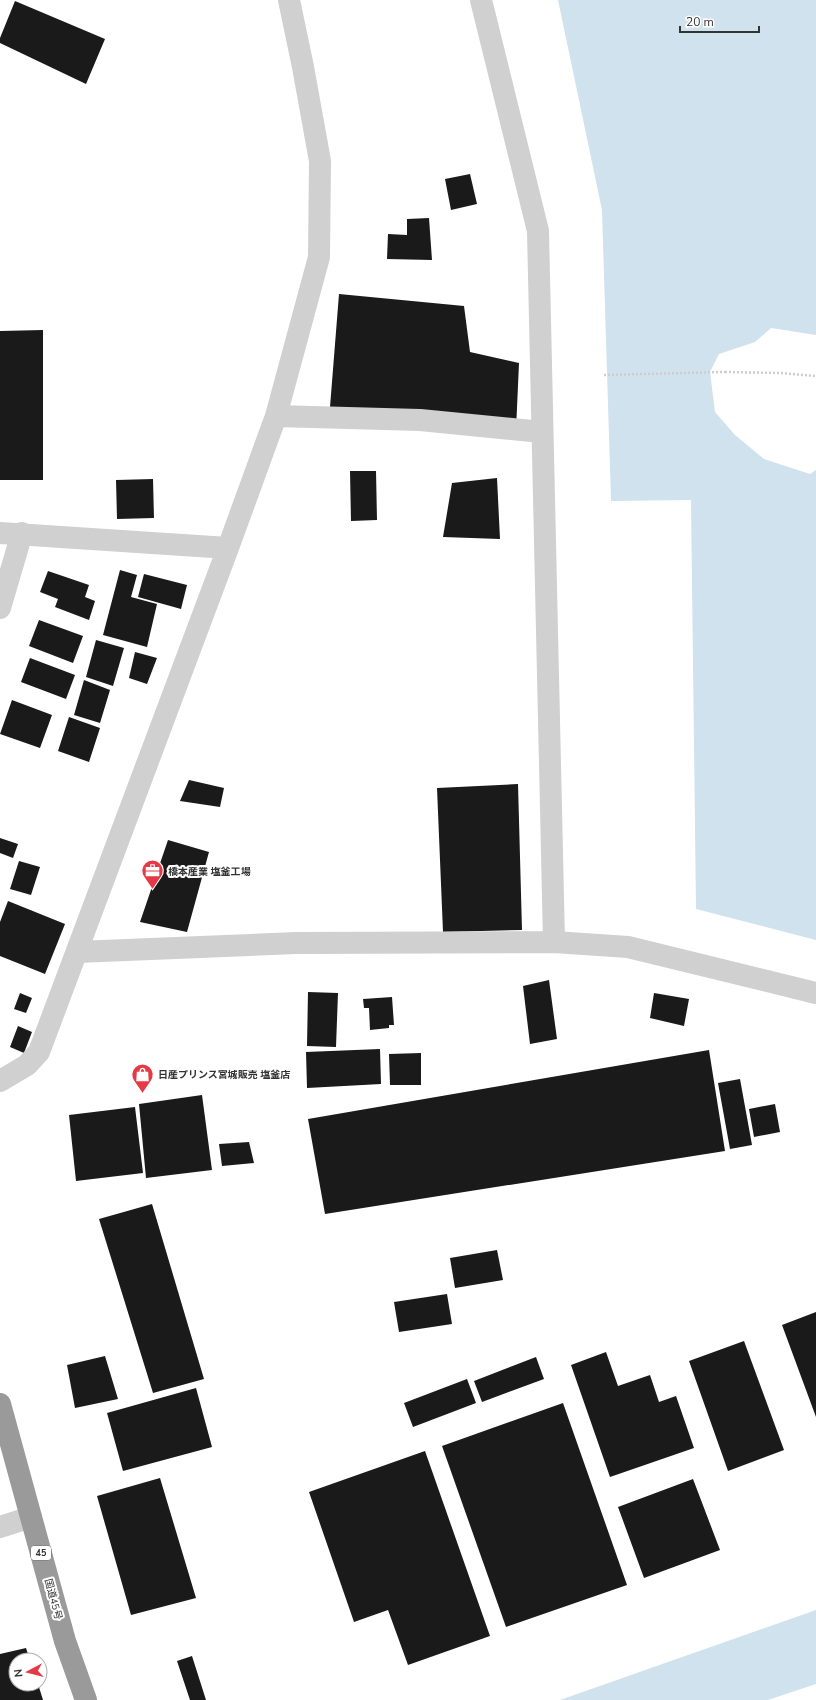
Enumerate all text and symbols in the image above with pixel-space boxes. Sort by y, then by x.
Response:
scale bar [680,8,759,34]
text: 20 m [686,14,714,30]
office icon: 橋本産業 塩釜工場 [139,858,165,891]
place label: 橋本産業 塩釜工場 [168,865,251,879]
shop icon: 日産プリンス宮城販売 塩釜店 [129,1061,155,1094]
place label: 日産プリンス宮城販売 塩釜店 [158,1068,291,1082]
road number: 45 [31,1546,51,1560]
street label: 国道45号 [41,1577,65,1621]
north arrow [8,1652,48,1692]
text: N [11,1668,27,1678]

